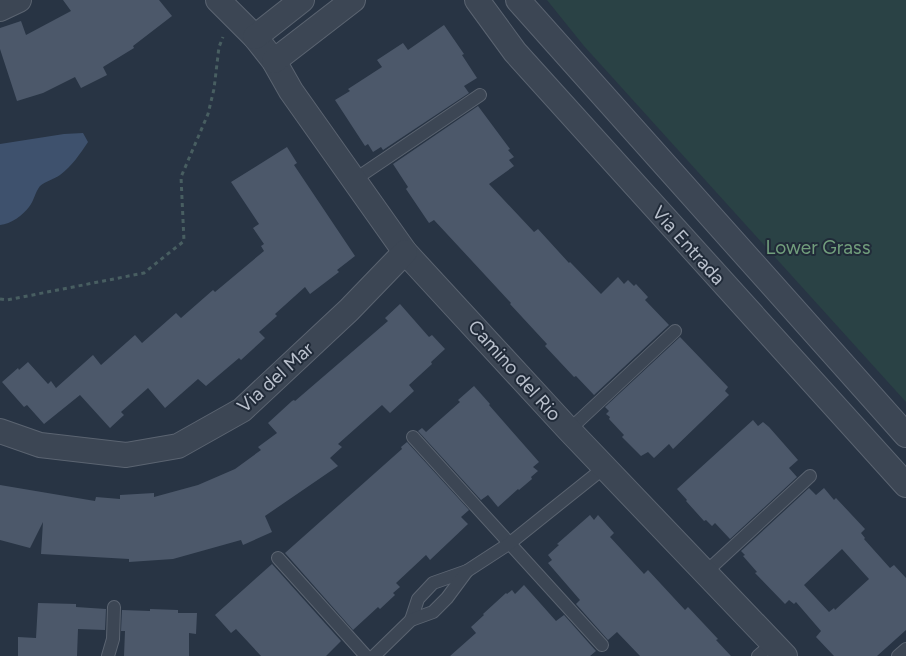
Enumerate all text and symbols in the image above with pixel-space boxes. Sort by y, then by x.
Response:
street label: Via Entrada [647,201,730,289]
park label: Lower Grass [765,236,871,259]
street label: Camino del Rio [463,315,566,426]
street label: Via del Mar [233,337,319,418]

